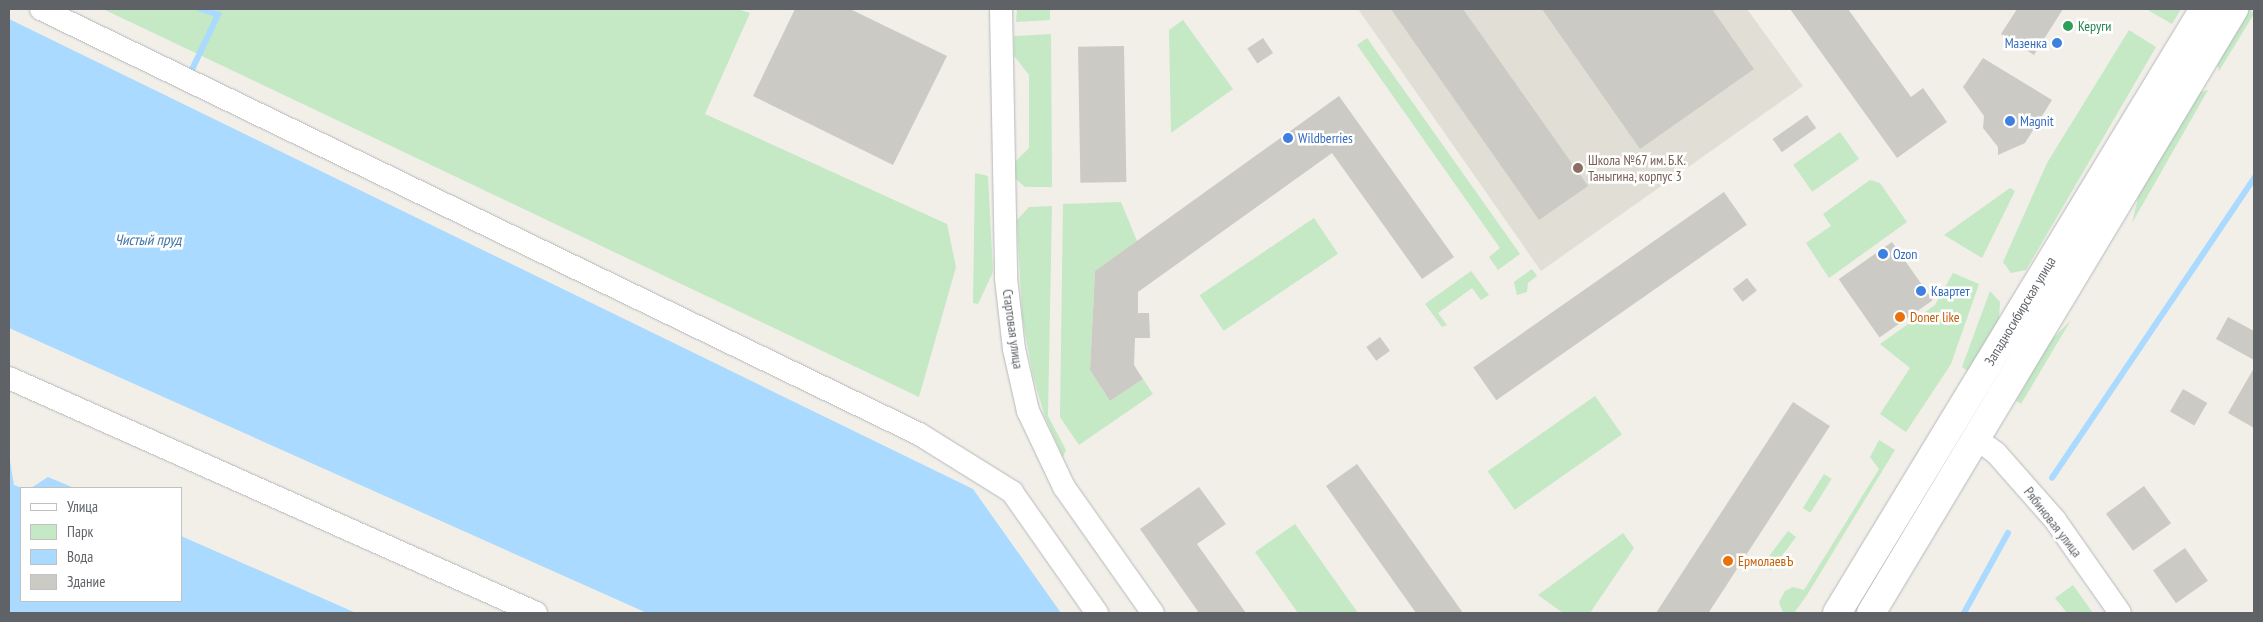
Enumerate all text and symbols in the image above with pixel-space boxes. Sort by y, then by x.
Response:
place label: Керуги [2078,18,2112,34]
marker: Керуги [2062,20,2074,32]
place label: Мазенка [2005,35,2047,51]
marker: Мазенка [2051,37,2063,49]
place label: Magnit [2020,113,2054,129]
marker: Magnit [2004,115,2016,127]
place label: Wildberries [1298,130,1353,146]
marker: Wildberries [1282,132,1294,144]
place label: Школа №67 им. Б.К. Таныгина, корпус 3 [1588,152,1688,184]
marker: Школа №67 им. Б.К. Таныгина, корпус 3 [1572,162,1584,174]
water label: Чистый пруд [115,231,181,249]
place label: Ozon [1893,246,1918,262]
marker: Ozon [1877,248,1889,260]
street label: Западносибирская улица [1981,253,2059,369]
place label: Квартет [1931,283,1970,299]
marker: Квартет [1915,285,1927,297]
street label: Стартовая улица [999,288,1027,370]
place label: Doner like [1910,309,1960,325]
marker: Doner like [1894,311,1906,323]
street label: Рябиновая улица [2020,484,2086,560]
legend [20,487,182,602]
text: Улица [67,497,98,516]
text: Парк [67,522,93,541]
text: Вода [67,547,93,566]
place label: ЕрмолаевЪ [1738,553,1793,569]
marker: ЕрмолаевЪ [1722,555,1734,567]
text: Здание [67,572,105,591]

